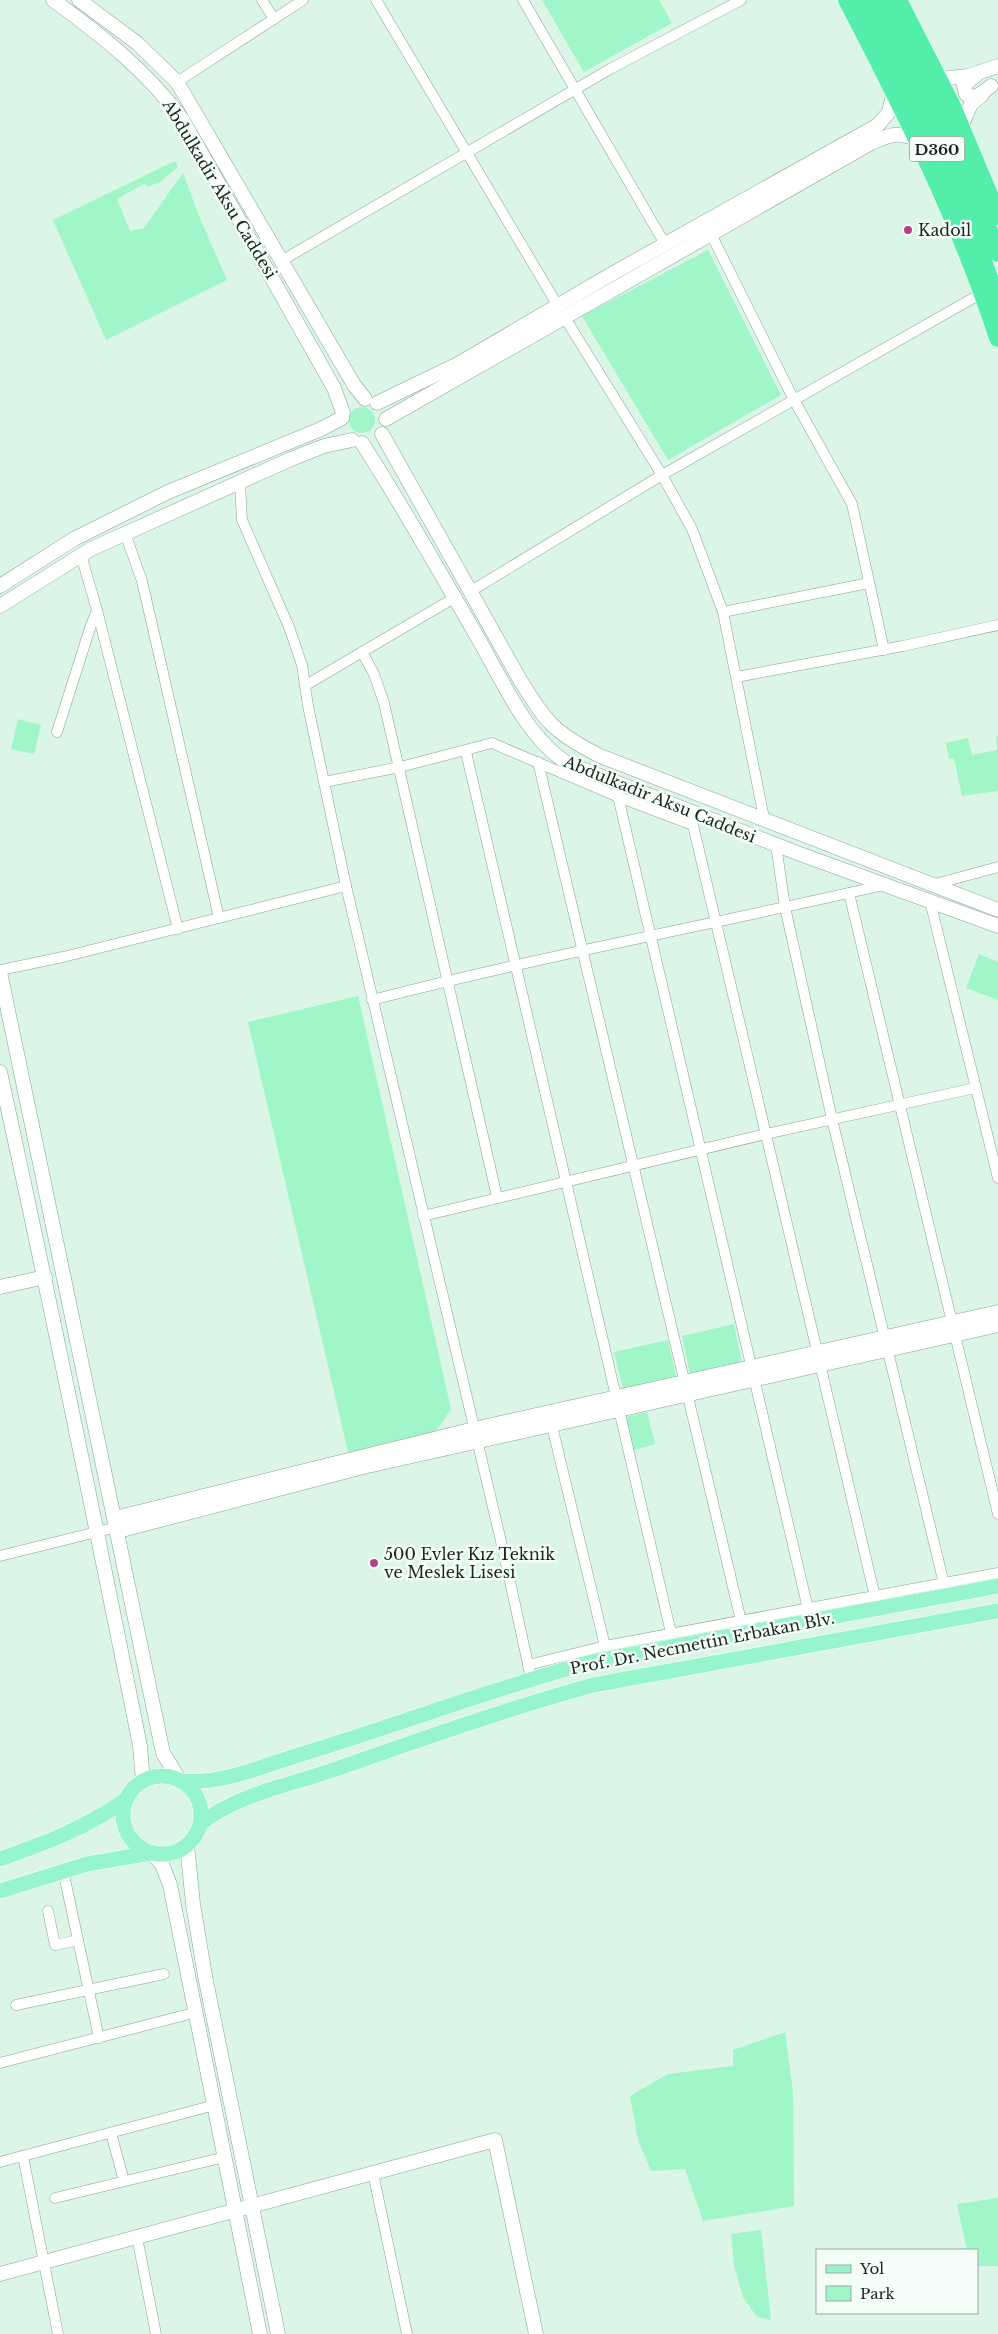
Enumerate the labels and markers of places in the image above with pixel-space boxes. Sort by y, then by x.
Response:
place label: Kadoil [918,220,971,240]
marker: Kadoil [902,224,914,236]
place label: 500 Evler Kız Teknik ve Meslek Lisesi [384,1544,555,1582]
marker: 500 Evler Kız Teknik ve Meslek Lisesi [368,1557,380,1569]

